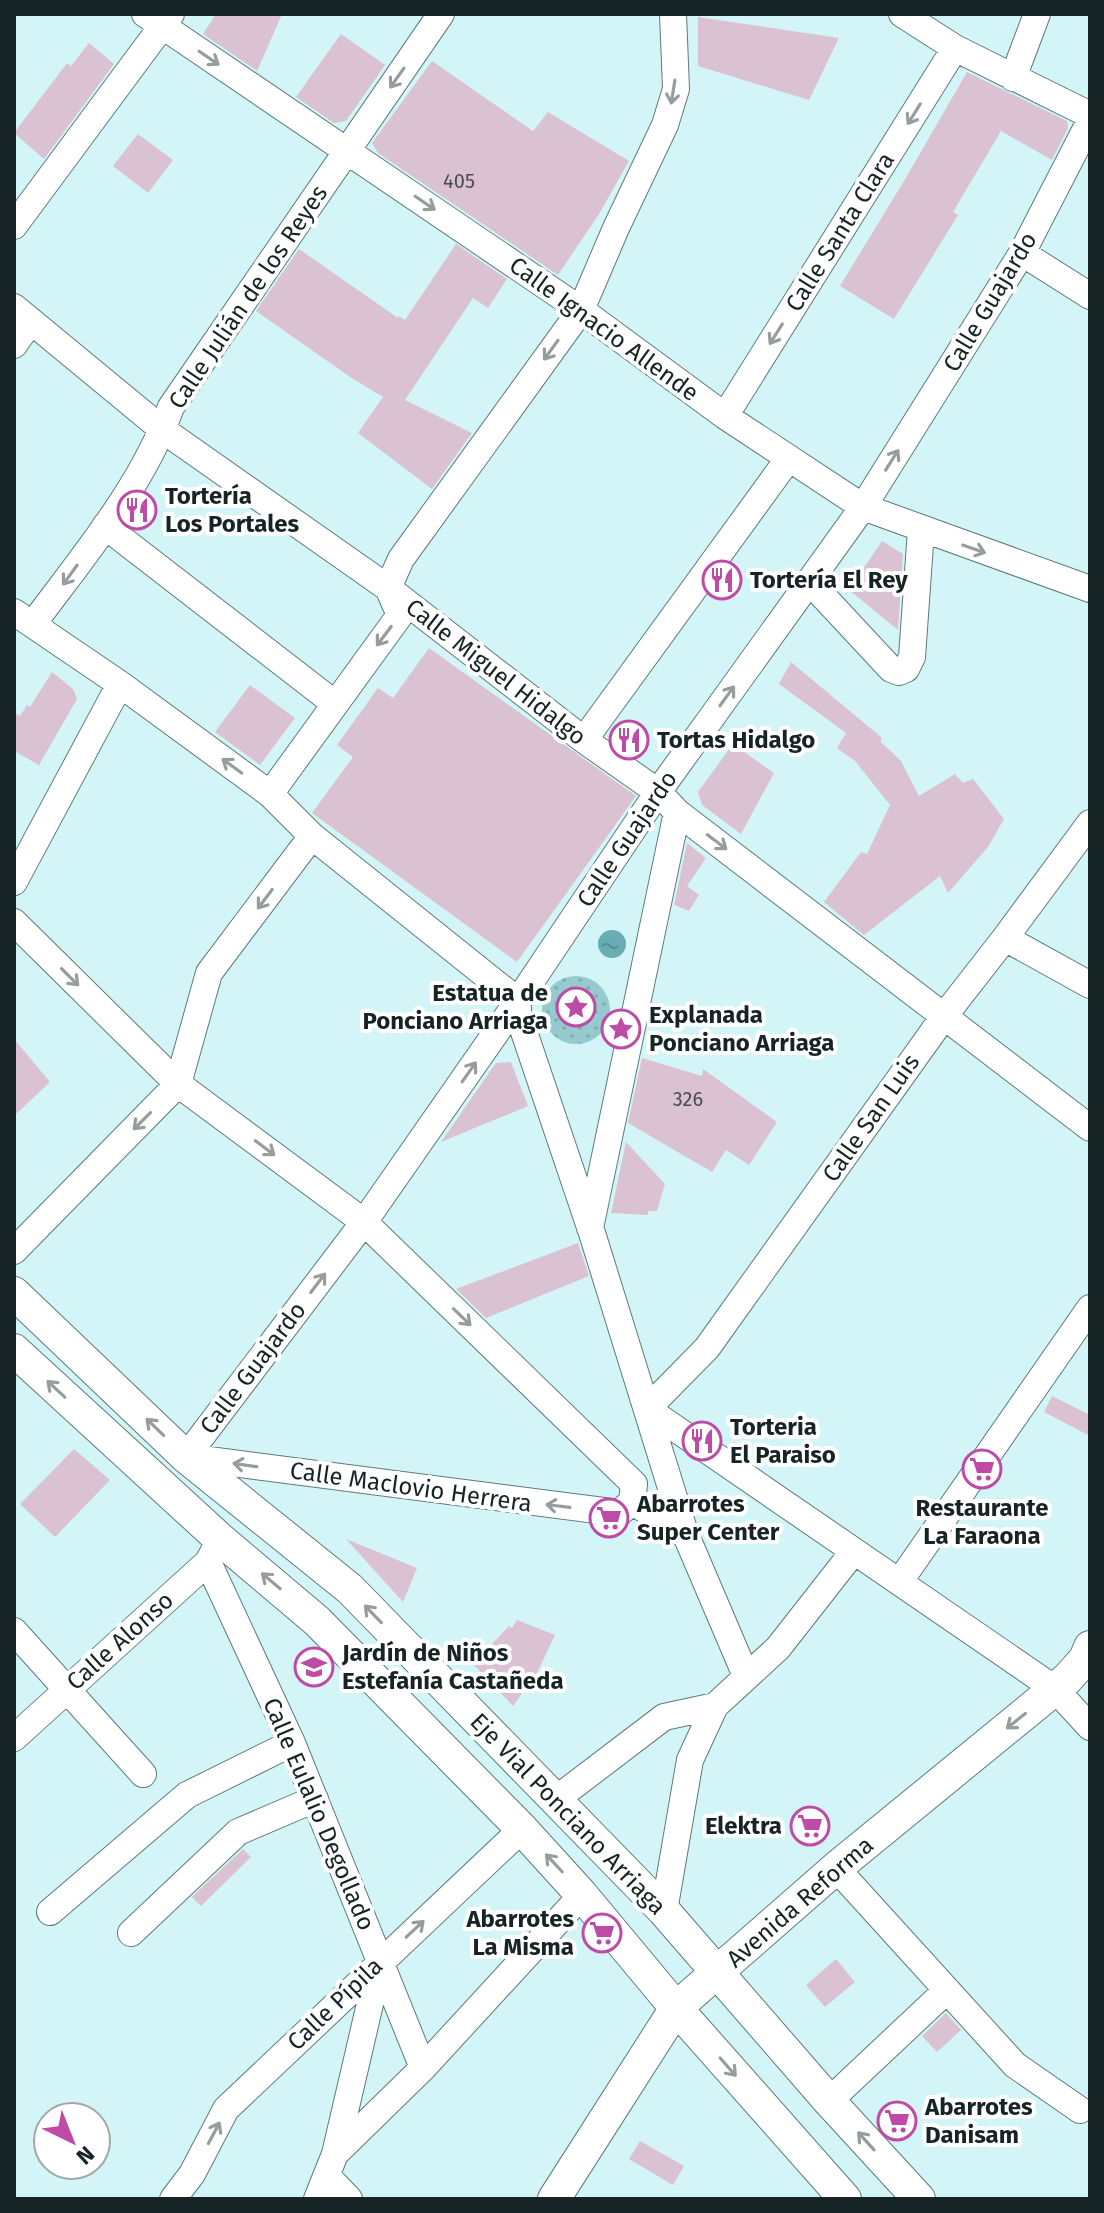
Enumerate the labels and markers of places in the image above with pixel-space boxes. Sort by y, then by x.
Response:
place label: Tortería Los Portales [165,482,299,538]
restaurant icon: Tortería Los Portales [116,489,158,531]
restaurant icon: Tortería El Rey [701,559,743,601]
place label: Tortería El Rey [750,566,908,594]
restaurant icon: Tortas Hidalgo [608,719,650,761]
place label: Tortas Hidalgo [657,726,815,754]
place label: Estatua de Ponciano Arriaga [363,979,548,1035]
place icon: Estatua de Ponciano Arriaga [555,986,597,1028]
place label: Explanada Ponciano Arriaga [649,1001,834,1057]
place icon: Explanada Ponciano Arriaga [600,1008,642,1050]
place label: Torteria El Paraiso [730,1413,836,1469]
restaurant icon: Torteria El Paraiso [681,1420,723,1462]
supermarket icon: Restaurante La Faraona [961,1448,1003,1490]
place label: Abarrotes Super Center [636,1490,780,1546]
place label: Restaurante La Faraona [915,1494,1049,1550]
supermarket icon: Abarrotes Super Center [588,1497,630,1539]
place label: Jardín de Niños Estefanía Castañeda [341,1639,564,1695]
school or university icon: Jardín de Niños Estefanía Castañeda [293,1646,335,1688]
supermarket icon: Elektra [789,1805,831,1847]
place label: Elektra [705,1812,782,1840]
place label: Abarrotes La Misma [465,1905,574,1961]
supermarket icon: Abarrotes La Misma [581,1912,623,1954]
place label: Abarrotes Danisam [924,2093,1033,2149]
supermarket icon: Abarrotes Danisam [876,2100,918,2142]

